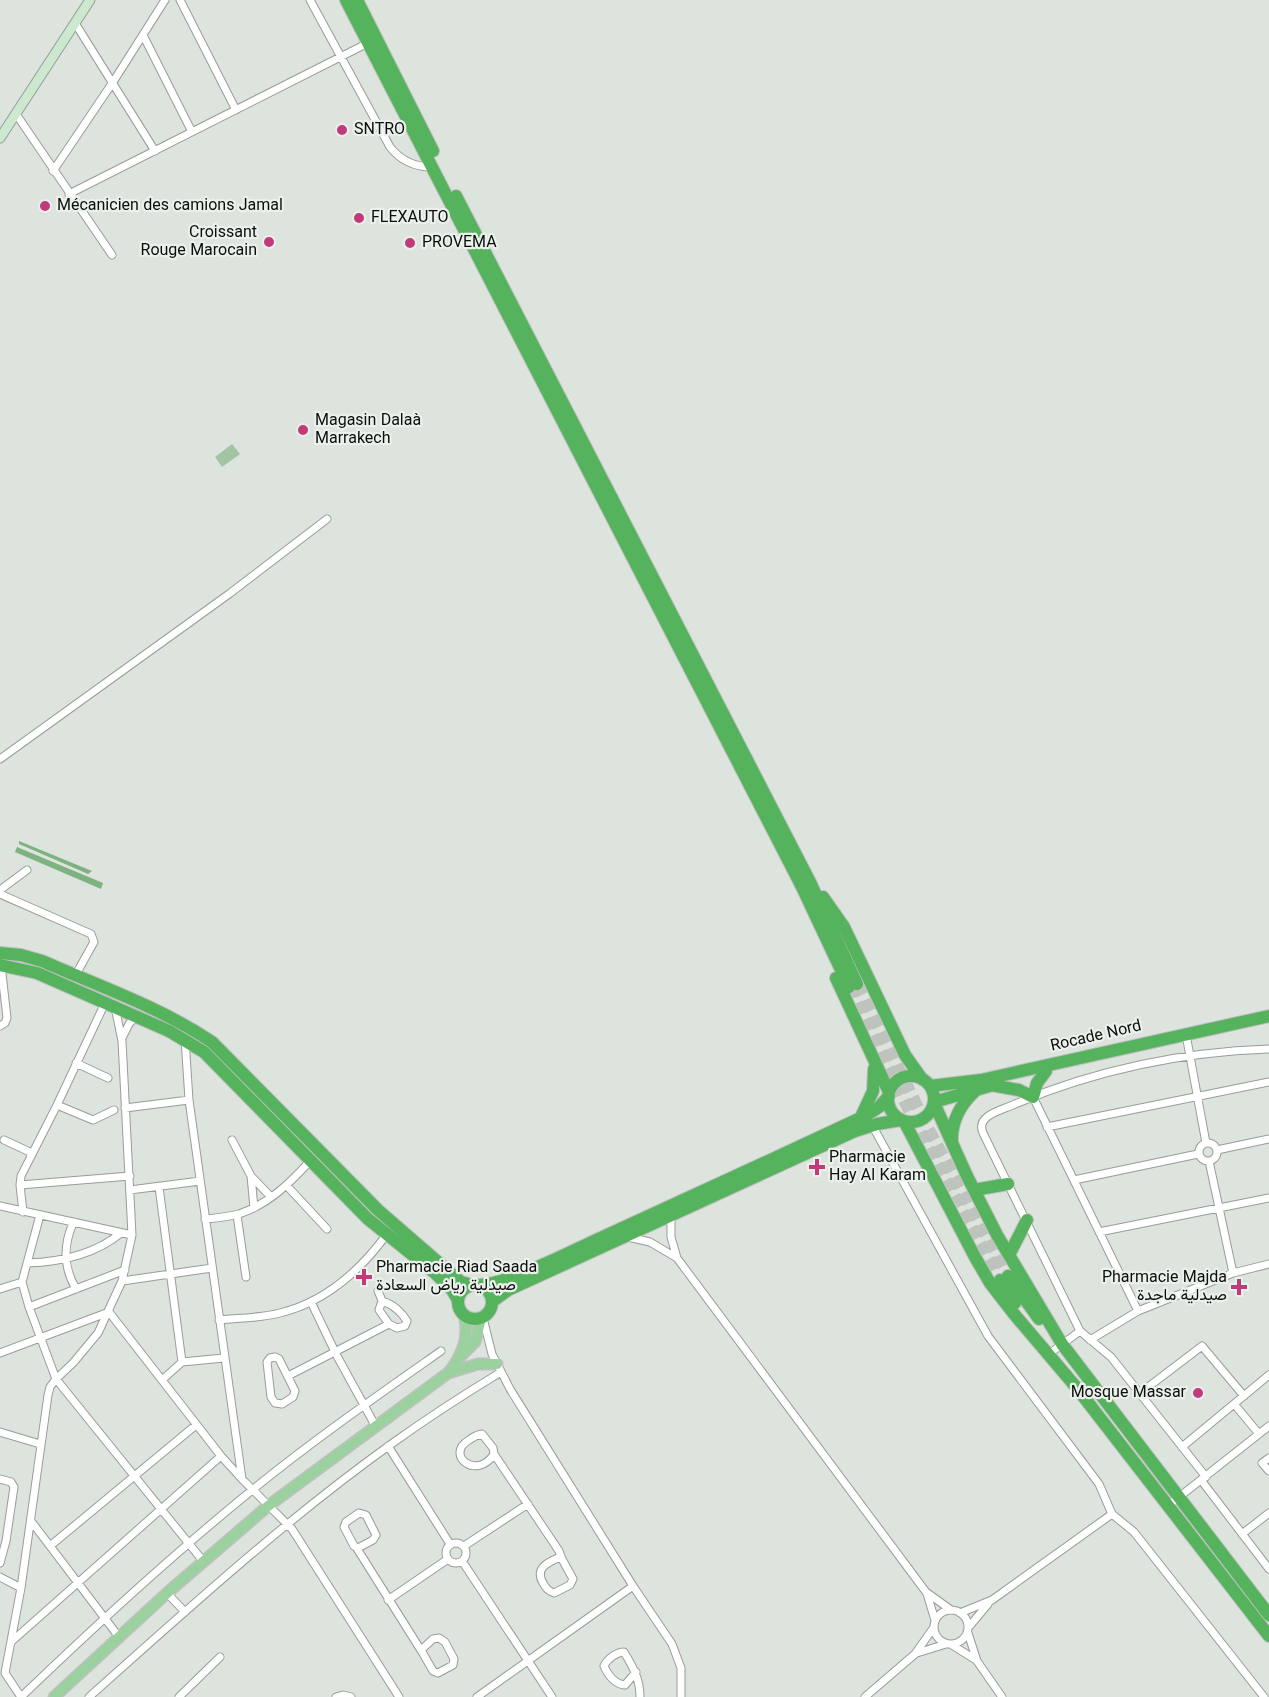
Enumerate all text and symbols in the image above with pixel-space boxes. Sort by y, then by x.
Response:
place label: SNTRO [354,118,405,143]
marker: SNTRO [335,123,349,137]
place label: Mécanicien des camions Jamal [57,194,283,219]
marker: Mécanicien des camions Jamal [38,199,52,213]
place label: FLEXAUTO [371,206,449,231]
marker: FLEXAUTO [352,211,366,225]
place label: Croissant Rouge Marocain [141,221,257,264]
place label: PROVEMA [422,231,497,256]
marker: Croissant Rouge Marocain [262,235,276,249]
marker: PROVEMA [403,236,417,250]
place label: Magasin Dalaà Marrakech [315,409,421,452]
marker: Magasin Dalaà Marrakech [296,423,310,437]
street label: Rocade Nord [1048,1014,1144,1060]
place label: Pharmacie Hay Al Karam [829,1146,926,1189]
marker: Pharmacie Hay Al Karam [810,1160,824,1174]
place label: Pharmacie Riad Saada صيدلية رياض السعادة [376,1256,537,1299]
place label: Pharmacie Majda صيدلية ماجدة [1102,1266,1227,1309]
marker: Pharmacie Riad Saada صيدلية رياض السعادة [357,1270,371,1284]
marker: Pharmacie Majda صيدلية ماجدة [1232,1280,1246,1294]
place label: Mosque Massar [1071,1381,1187,1406]
marker: Mosque Massar [1191,1386,1205,1400]

